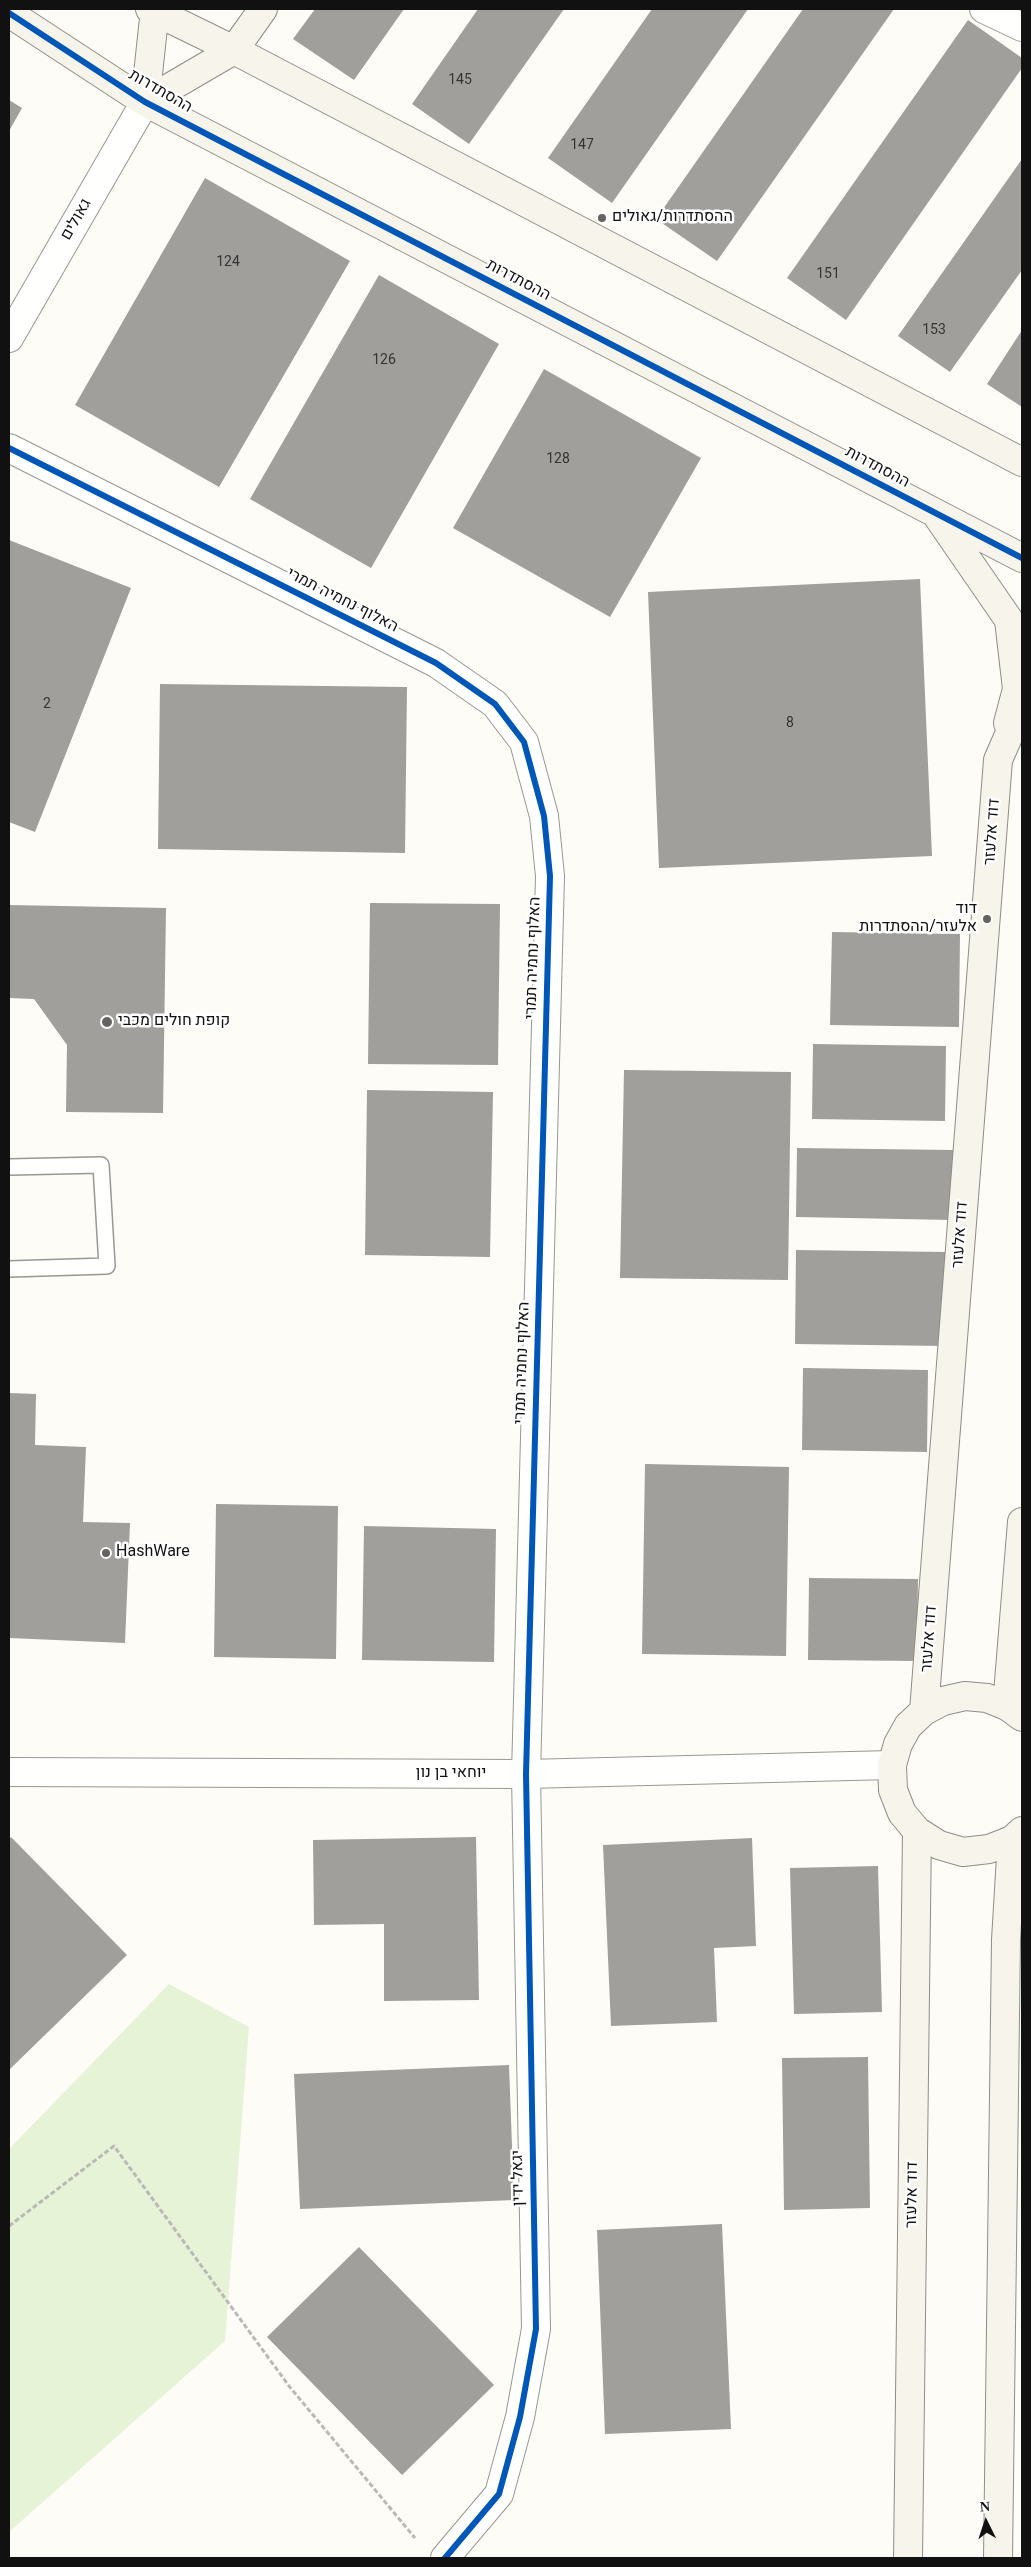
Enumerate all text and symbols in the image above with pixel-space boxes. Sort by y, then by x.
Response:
street label: ההסתדרות [125,66,195,118]
house number: 145 [448,73,472,89]
house number: 147 [570,138,594,154]
street label: גאולים [58,196,96,244]
place label: ההסתדרות/גאולים [612,208,733,228]
marker: ההסתדרות/גאולים [596,212,608,224]
house number: 124 [216,255,240,271]
street label: ההסתדרות [483,256,553,306]
house number: 151 [816,267,840,283]
house number: 153 [922,323,946,339]
house number: 126 [372,353,396,369]
street label: ההסתדרות [842,443,912,493]
house number: 128 [546,452,570,468]
street label: האלוף נחמיה תמרי [283,565,401,637]
house number: 2 [43,697,51,713]
house number: 8 [786,716,794,732]
street label: דוד אלעזר [981,798,1005,866]
street label: האלוף נחמיה תמרי [522,896,546,1020]
place label: דוד אלעזר/ההסתדרות [859,900,977,938]
marker: דוד אלעזר/ההסתדרות [981,913,993,925]
place label: קופת חולים מכבי [118,1012,230,1032]
marker: קופת חולים מכבי [100,1015,114,1029]
street label: דוד אלעזר [949,1201,973,1269]
street label: האלוף נחמיה תמרי [511,1301,535,1425]
place label: HashWare [116,1543,190,1563]
marker: HashWare [100,1547,112,1559]
street label: דוד אלעזר [918,1605,942,1673]
street label: יוחאי בן נון [416,1764,486,1784]
street label: יגאל ידין [509,2150,529,2206]
street label: דוד אלעזר [903,2162,923,2228]
north arrow [961,2497,1011,2547]
text: N [979,2499,990,2514]

